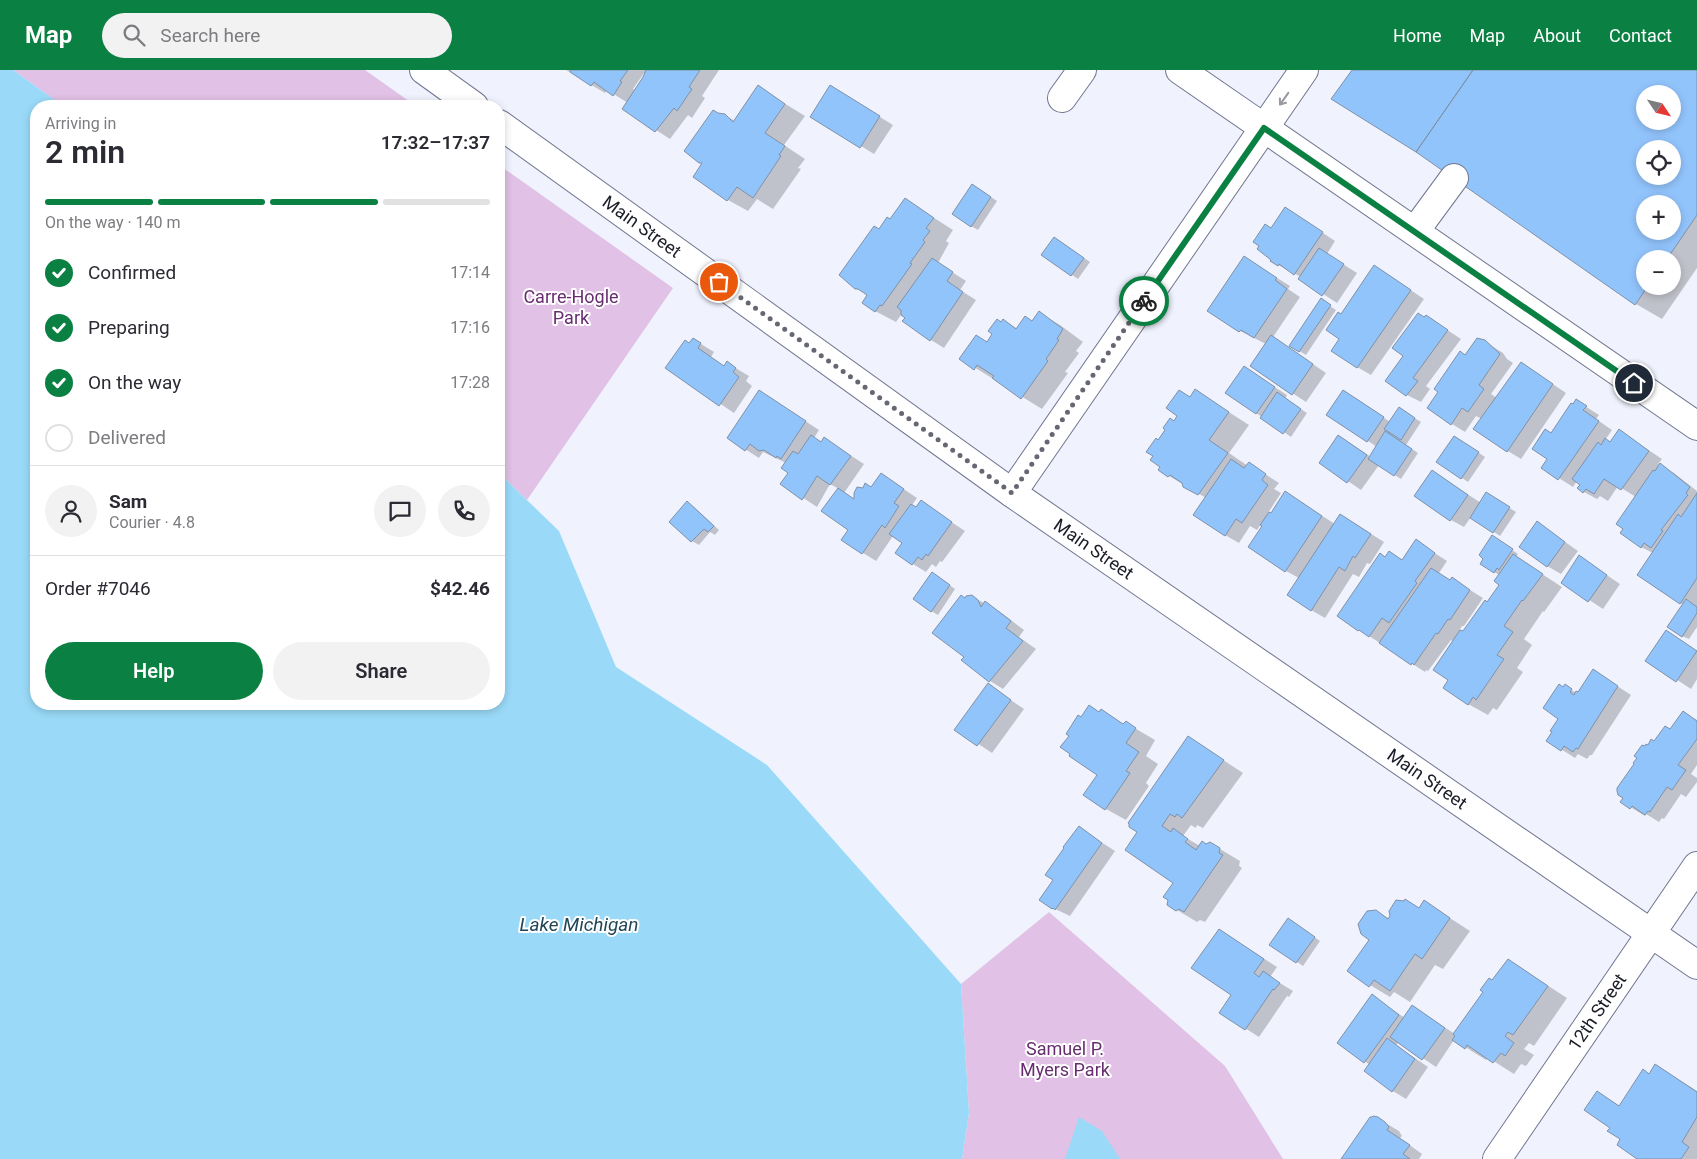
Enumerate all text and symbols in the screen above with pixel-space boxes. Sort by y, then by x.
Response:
search box [102,13,452,58]
text: Map [25,21,72,49]
icon: search [120,21,148,49]
text: Search here [160,24,260,47]
text: Home [1393,25,1442,46]
text: Map [1470,25,1505,46]
text: About [1533,25,1581,46]
text: Contact [1609,25,1672,46]
north arrow [1636,85,1681,130]
map controls [1636,85,1681,295]
one-way arrow [1279,92,1289,106]
text: Arriving in [45,114,116,133]
text: 17:32–17:37 [381,131,490,154]
text: 2 min [45,133,125,171]
button: locate [1636,140,1681,185]
street label: Main Street [599,191,686,262]
button: + [1636,195,1681,240]
text: On the way · 140 m [45,213,181,232]
button: − [1636,250,1681,295]
icon: check [45,259,73,287]
text: Confirmed [88,261,176,284]
pin [698,261,740,303]
text: 17:14 [450,263,490,282]
icon: bag [705,268,733,296]
courier [1119,276,1169,326]
park label: Carre-Hogle Park [523,286,619,328]
icon: bike [1130,287,1158,315]
icon: check [45,314,73,342]
text: Preparing [88,316,170,339]
text: 17:16 [450,318,490,337]
pin [1613,362,1655,404]
icon: check [45,369,73,397]
icon: home [1620,369,1648,397]
text: On the way [88,371,181,394]
text: 17:28 [450,373,490,392]
text: Delivered [88,426,166,449]
button: person [45,485,97,537]
button: chat [374,485,426,537]
button: phone [438,485,490,537]
text: Sam [109,490,147,513]
text: Courier · 4.8 [109,513,195,532]
street label: Main Street [1050,514,1138,584]
text: Order #7046 [45,577,151,600]
text: $42.46 [430,577,490,600]
button: Help [45,642,263,700]
button: Share [273,642,490,700]
street label: Main Street [1384,744,1471,813]
water label: Lake Michigan [520,913,638,936]
street label: 12th Street [1563,969,1630,1054]
park label: Samuel P. Myers Park [1020,1038,1111,1080]

